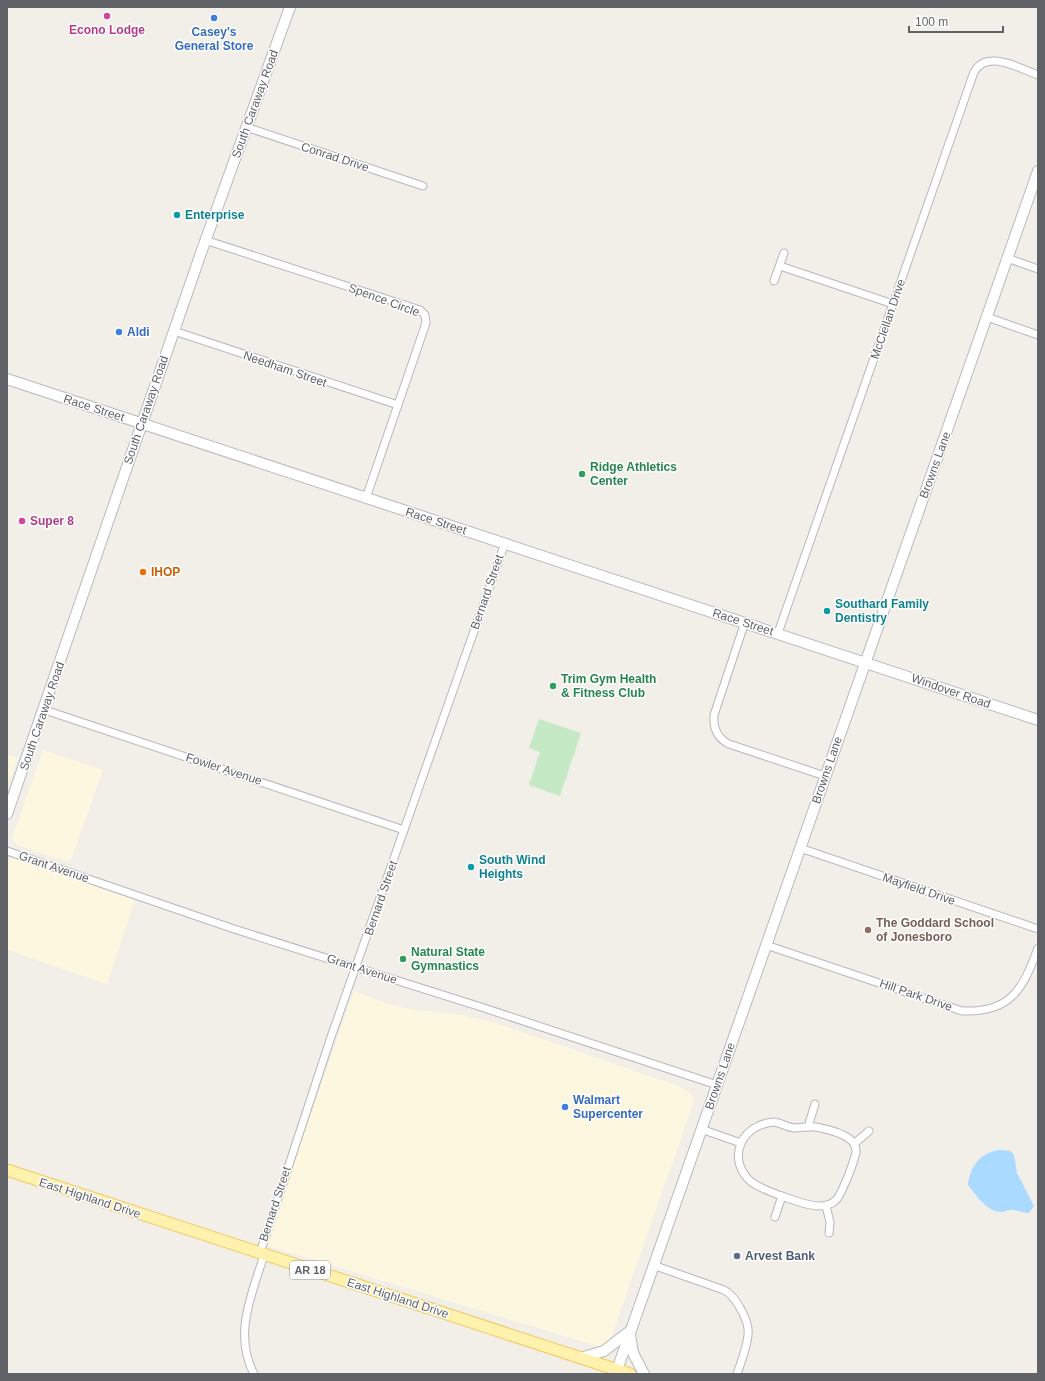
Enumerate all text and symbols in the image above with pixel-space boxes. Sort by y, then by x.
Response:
scale bar [909,8,1003,34]
marker: Econo Lodge [102,11,112,21]
marker: Casey's General Store [209,13,219,23]
text: 100 m [915,15,948,29]
place label: Econo Lodge [69,23,145,37]
place label: Casey's General Store [175,25,254,53]
street label: South Caraway Road [229,48,281,160]
street label: Conrad Drive [299,139,371,175]
place label: Enterprise [185,208,245,222]
marker: Enterprise [172,210,182,220]
street label: McClellan Drive [868,277,908,361]
street label: Spence Circle [347,281,422,319]
place label: Aldi [127,325,150,339]
marker: Aldi [114,327,124,337]
street label: Needham Street [241,348,329,390]
street label: South Caraway Road [121,354,171,466]
street label: Race Street [62,392,127,425]
street label: Browns Lane [916,429,954,500]
place label: Ridge Athletics Center [590,460,677,488]
marker: Ridge Athletics Center [577,469,587,479]
street label: Race Street [404,505,469,538]
place label: Super 8 [30,514,74,528]
marker: Super 8 [17,516,27,526]
street label: Bernard Street [468,552,507,631]
place label: IHOP [151,565,180,579]
marker: IHOP [138,567,148,577]
place label: Southard Family Dentistry [835,597,929,625]
street label: Race Street [711,606,776,639]
marker: Southard Family Dentistry [822,606,832,616]
street label: South Caraway Road [17,660,67,772]
street label: Windover Road [910,671,992,711]
place label: Trim Gym Health & Fitness Club [561,672,656,700]
marker: Trim Gym Health & Fitness Club [548,681,558,691]
street label: Browns Lane [809,734,845,805]
street label: Fowler Avenue [184,750,264,788]
street label: Grant Avenue [17,848,91,886]
place label: South Wind Heights [479,853,546,881]
street label: Bernard Street [362,858,401,937]
marker: South Wind Heights [466,862,476,872]
street label: Mayfield Drive [881,870,958,908]
place label: The Goddard School of Jonesboro [876,916,994,944]
marker: The Goddard School of Jonesboro [863,925,873,935]
place label: Natural State Gymnastics [411,945,485,973]
street label: Grant Avenue [325,951,399,987]
marker: Natural State Gymnastics [398,954,408,964]
street label: Hill Park Drive [878,976,955,1014]
street label: Browns Lane [702,1040,738,1111]
place label: Walmart Supercenter [573,1093,643,1121]
marker: Walmart Supercenter [560,1102,570,1112]
street label: Bernard Street [256,1164,294,1243]
street label: East Highland Drive [37,1175,143,1221]
place label: Arvest Bank [745,1249,815,1263]
marker: Arvest Bank [732,1251,742,1261]
road number: AR 18 [290,1261,330,1279]
street label: East Highland Drive [345,1275,451,1321]

